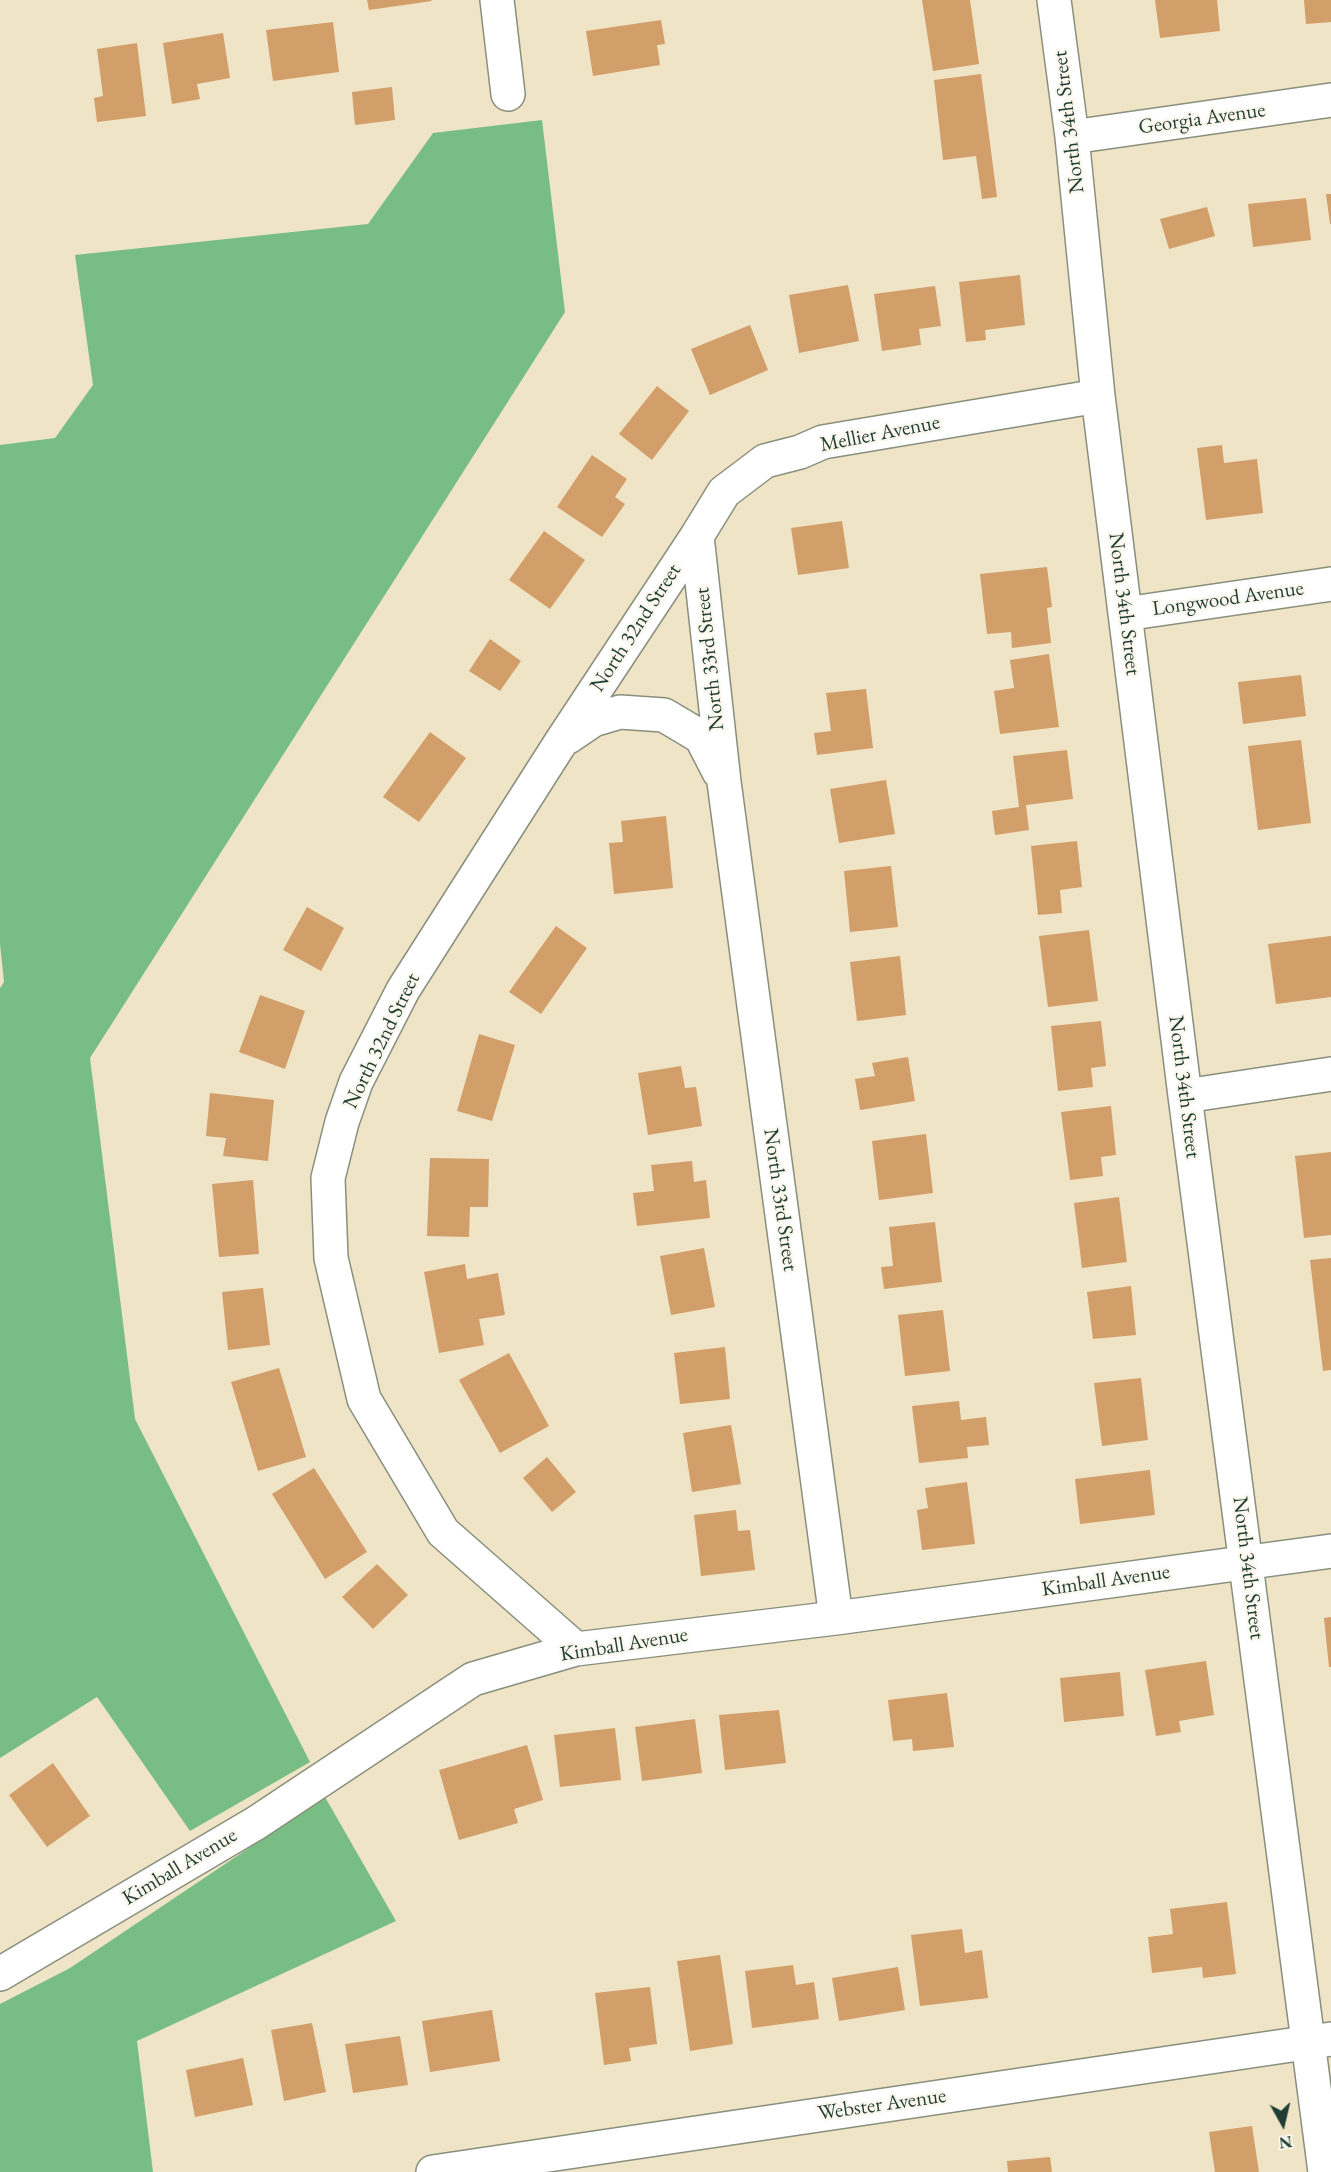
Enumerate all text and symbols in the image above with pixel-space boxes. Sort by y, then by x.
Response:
street label: North 34th Street [1048,49,1090,195]
street label: Georgia Avenue [1137,98,1267,140]
street label: Mellier Avenue [818,410,942,458]
street label: North 34th Street [1103,531,1145,677]
street label: North 32nd Street [585,559,687,697]
street label: Longwood Avenue [1151,576,1305,622]
street label: North 33rd Street [690,586,730,732]
street label: North 32nd Street [338,969,426,1113]
street label: North 34th Street [1163,1014,1205,1160]
street label: North 33rd Street [758,1127,802,1273]
street label: North 34th Street [1227,1495,1269,1641]
street label: Kimball Avenue [1040,1560,1172,1602]
street label: Kimball Avenue [558,1622,690,1668]
street label: Kimball Avenue [118,1823,242,1911]
street label: Webster Avenue [816,2084,948,2126]
north arrow [1253,2094,1313,2154]
text: N [1278,2131,1293,2154]

